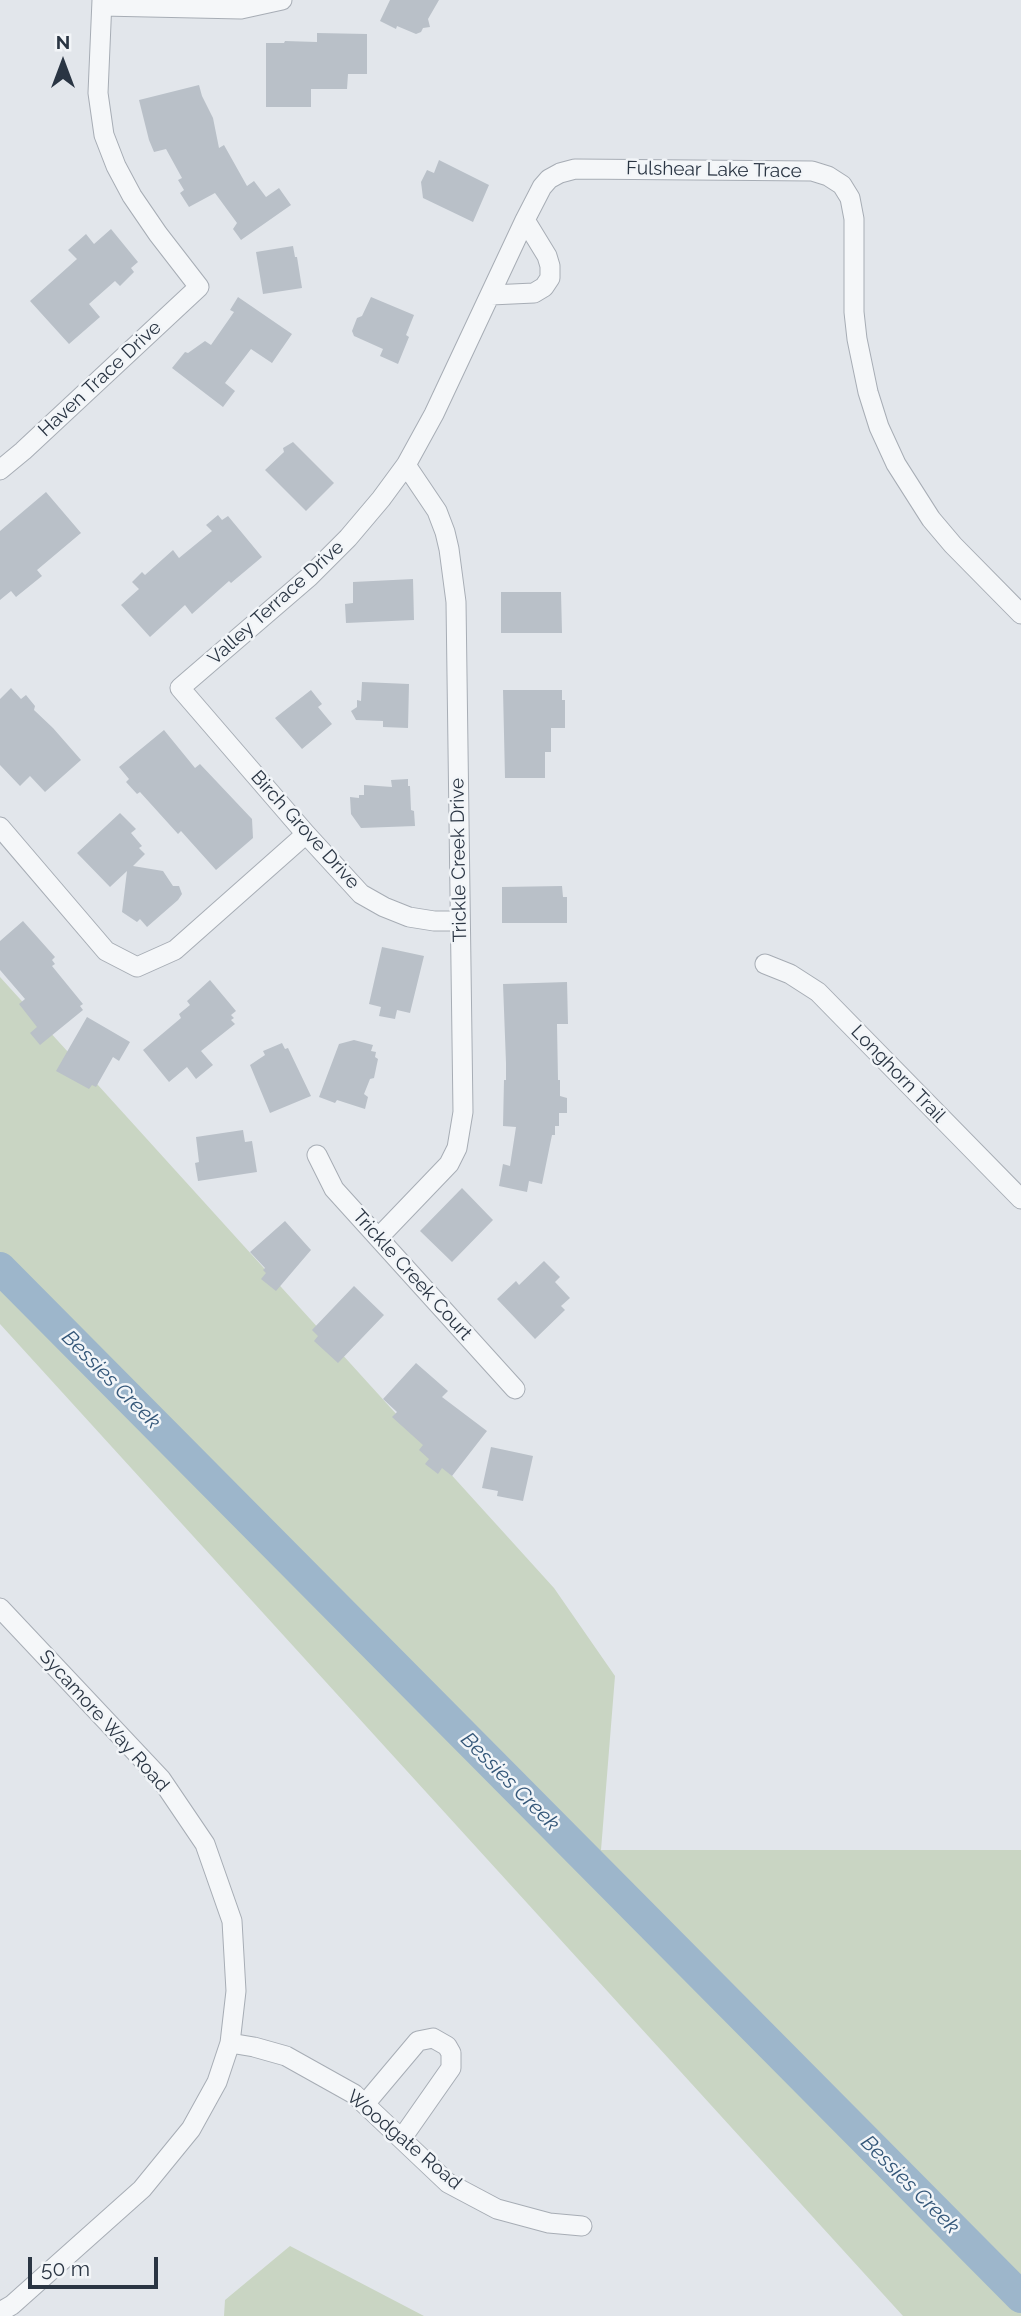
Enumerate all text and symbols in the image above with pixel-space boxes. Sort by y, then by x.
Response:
north arrow [28,28,98,98]
text: N [56,31,70,53]
street label: Fulshear Lake Trace [626,157,802,183]
street label: Haven Trace Drive [34,316,166,442]
street label: Valley Terrace Drive [204,536,348,670]
street label: Birch Grove Drive [246,766,364,894]
street label: Trickle Creek Drive [446,778,472,942]
street label: Longhorn Trail [846,1021,950,1127]
street label: Trickle Creek Court [347,1205,477,1345]
water label: Bessies Creek [56,1325,166,1435]
street label: Sycamore Way Road [34,1645,174,1797]
water label: Bessies Creek [455,1727,565,1837]
street label: Woodgate Road [342,2085,466,2195]
water label: Bessies Creek [855,2130,965,2240]
scale bar [32,2242,161,2286]
text: 50 m [41,2256,90,2281]

